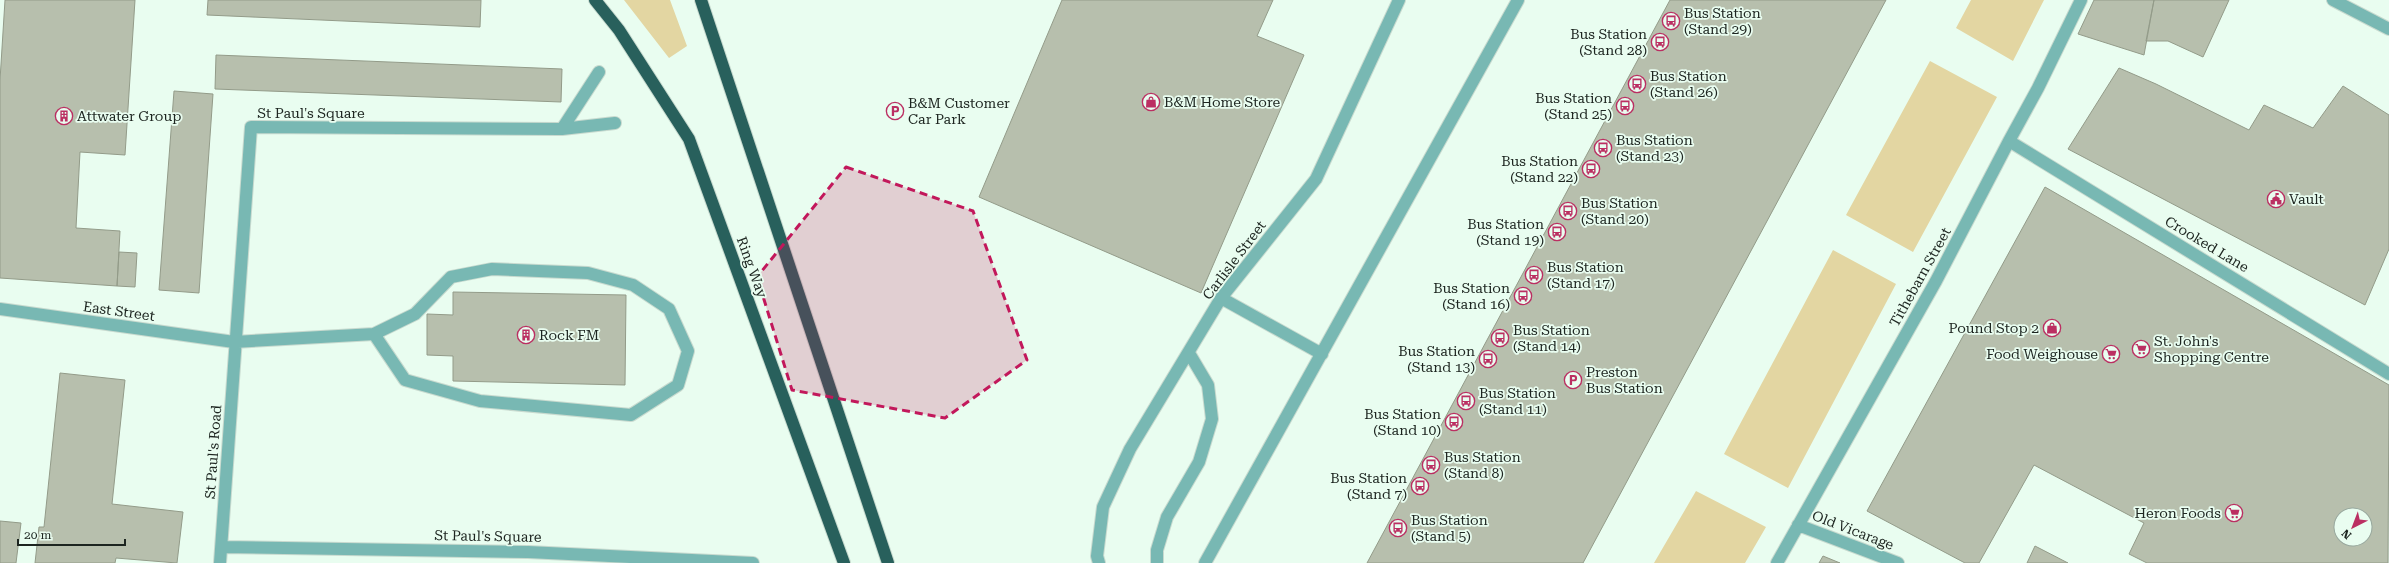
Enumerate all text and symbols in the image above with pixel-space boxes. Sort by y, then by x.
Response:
place label: Bus Station (Stand 29) [1684,5,1761,37]
bus stop icon: Bus Station (Stand 29) [1661,11,1681,31]
place label: Bus Station (Stand 28) [1570,26,1647,58]
bus stop icon: Bus Station (Stand 28) [1650,32,1670,52]
place label: Bus Station (Stand 26) [1650,68,1727,100]
bus stop icon: Bus Station (Stand 26) [1627,74,1647,94]
place label: Bus Station (Stand 25) [1535,90,1612,122]
shop icon: B&M Home Store [1141,92,1161,112]
place label: B&M Home Store [1164,94,1280,110]
place label: B&M Customer Car Park [908,95,1010,127]
bus stop icon: Bus Station (Stand 25) [1615,96,1635,116]
parking icon: B&M Customer Car Park [885,101,905,121]
street label: St Paul's Square [257,105,365,121]
building icon: Attwater Group [54,106,74,126]
place label: Attwater Group [77,108,181,124]
place label: Bus Station (Stand 23) [1616,132,1693,164]
bus stop icon: Bus Station (Stand 23) [1593,138,1613,158]
place label: Bus Station (Stand 22) [1501,153,1578,185]
bus stop icon: Bus Station (Stand 22) [1581,159,1601,179]
public building icon: Vault [2266,189,2286,209]
place label: Vault [2289,191,2324,207]
place label: Bus Station (Stand 20) [1581,195,1658,227]
bus stop icon: Bus Station (Stand 20) [1558,201,1578,221]
street label: Crooked Lane [2162,213,2252,275]
place label: Bus Station (Stand 19) [1467,216,1544,248]
street label: Carlisle Street [1199,217,1269,303]
bus stop icon: Bus Station (Stand 19) [1547,222,1567,242]
street label: Tithebarn Street [1886,225,1954,329]
street label: Ring Way [734,234,771,300]
place label: Bus Station (Stand 17) [1547,259,1624,291]
bus stop icon: Bus Station (Stand 17) [1524,265,1544,285]
place label: Bus Station (Stand 16) [1433,280,1510,312]
bus stop icon: Bus Station (Stand 16) [1513,286,1533,306]
street label: East Street [82,298,156,324]
shop icon: Pound Stop 2 [2042,318,2062,338]
place label: Pound Stop 2 [1949,320,2039,336]
place label: Bus Station (Stand 14) [1513,322,1590,354]
building icon: Rock FM [516,325,536,345]
place label: Rock FM [539,327,599,343]
bus stop icon: Bus Station (Stand 14) [1490,328,1510,348]
place label: St. John's Shopping Centre [2154,333,2269,365]
supermarket icon: St. John's Shopping Centre [2131,339,2151,359]
place label: Bus Station (Stand 13) [1398,343,1475,375]
supermarket icon: Food Weighouse [2101,344,2121,364]
place label: Food Weighouse [1986,346,2098,362]
bus stop icon: Bus Station (Stand 13) [1478,349,1498,369]
place label: Preston Bus Station [1586,364,1663,396]
parking icon: Preston Bus Station [1563,370,1583,390]
place label: Bus Station (Stand 11) [1479,385,1556,417]
bus stop icon: Bus Station (Stand 11) [1456,391,1476,411]
street label: St Paul's Road [202,404,224,500]
place label: Bus Station (Stand 10) [1364,406,1441,438]
bus stop icon: Bus Station (Stand 10) [1444,412,1464,432]
place label: Bus Station (Stand 8) [1444,449,1521,481]
bus stop icon: Bus Station (Stand 8) [1421,455,1441,475]
place label: Bus Station (Stand 7) [1330,470,1407,502]
bus stop icon: Bus Station (Stand 7) [1410,476,1430,496]
supermarket icon: Heron Foods [2224,503,2244,523]
place label: Heron Foods [2134,505,2221,521]
street label: Old Vicarage [1810,507,1896,553]
north arrow [2333,507,2373,547]
place label: Bus Station (Stand 5) [1411,512,1488,544]
bus stop icon: Bus Station (Stand 5) [1388,518,1408,538]
scale bar [18,521,125,547]
text: N [2339,526,2354,542]
street label: St Paul's Square [434,527,542,545]
text: 20 m [24,528,51,542]

